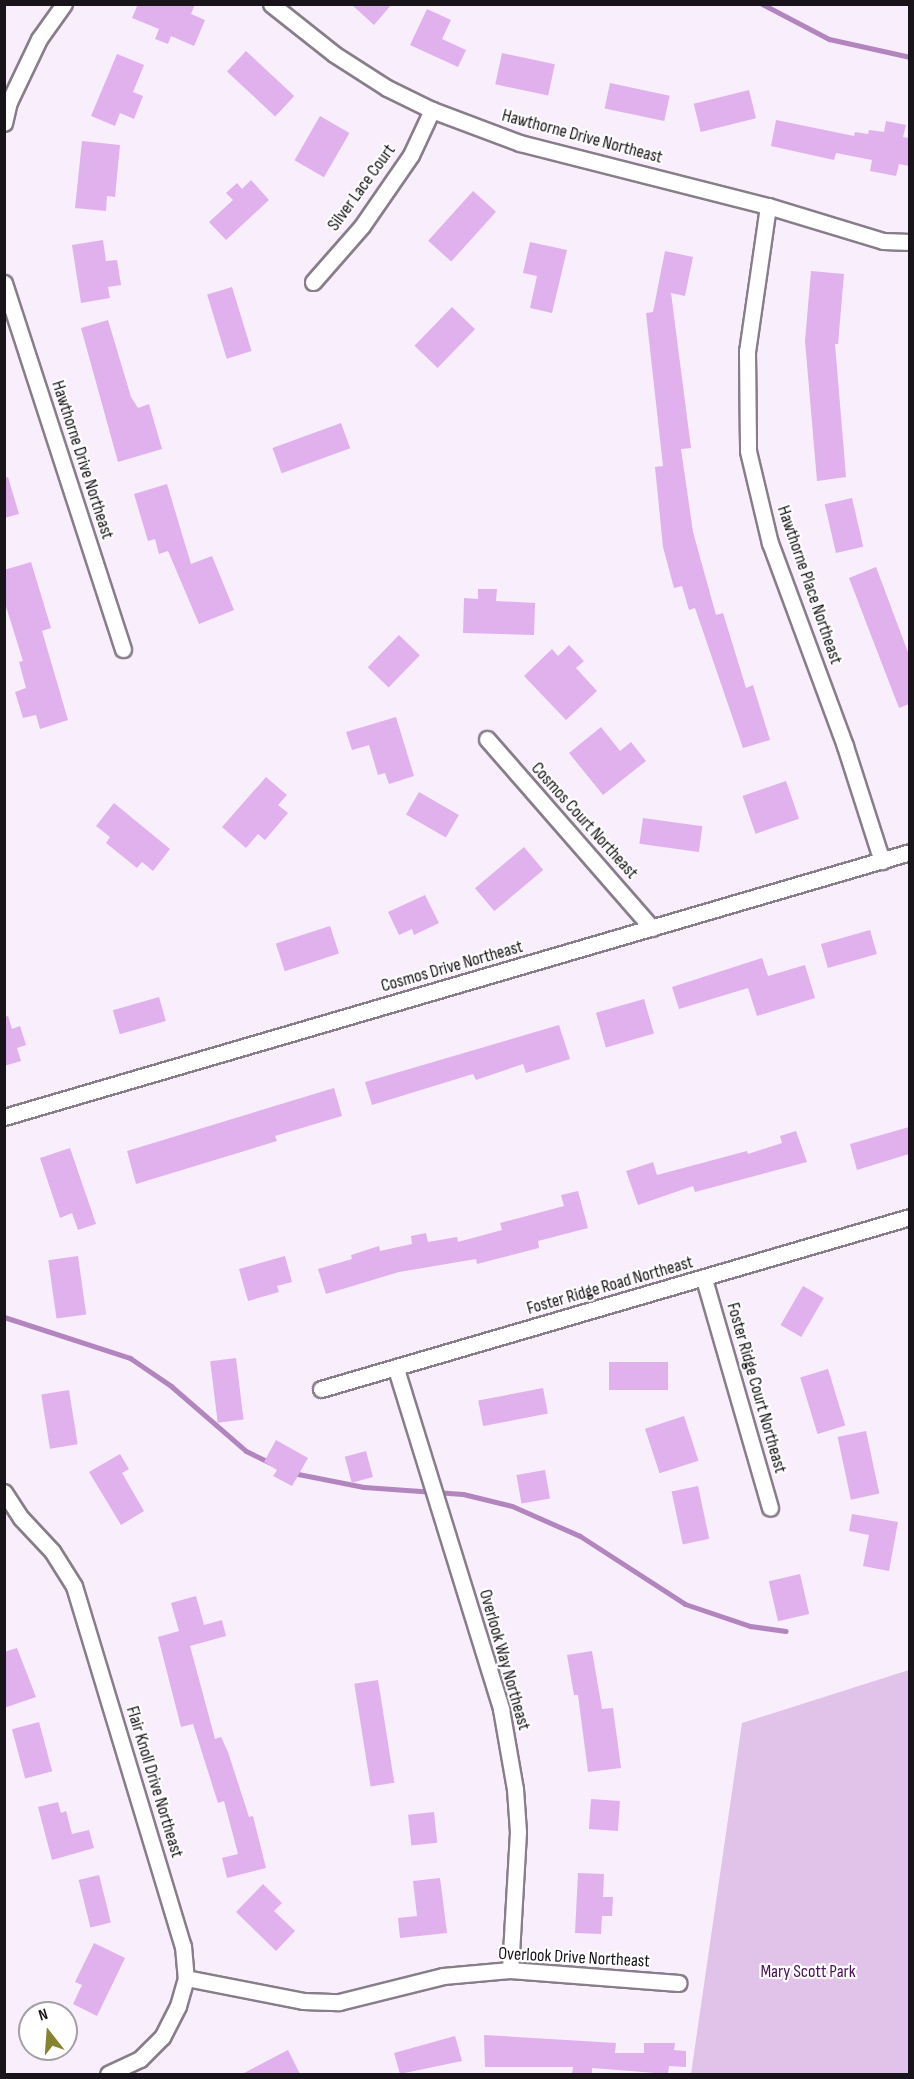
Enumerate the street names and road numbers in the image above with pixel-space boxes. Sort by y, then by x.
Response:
street label: Hawthorne Drive Northeast [499,105,665,169]
street label: Silver Lace Court [323,140,401,236]
street label: Hawthorne Drive Northeast [46,378,118,542]
street label: Hawthorne Place Northeast [772,503,846,667]
street label: Cosmos Court Northeast [526,758,642,884]
street label: Cosmos Drive Northeast [379,936,525,998]
street label: Foster Ridge Road Northeast [525,1252,695,1320]
street label: Foster Ridge Court Northeast [721,1300,791,1476]
street label: Overlook Way Northeast [474,1587,534,1733]
street label: Flair Knoll Drive Northeast [121,1704,187,1860]
street label: Overlook Drive Northeast [498,1943,650,1973]

